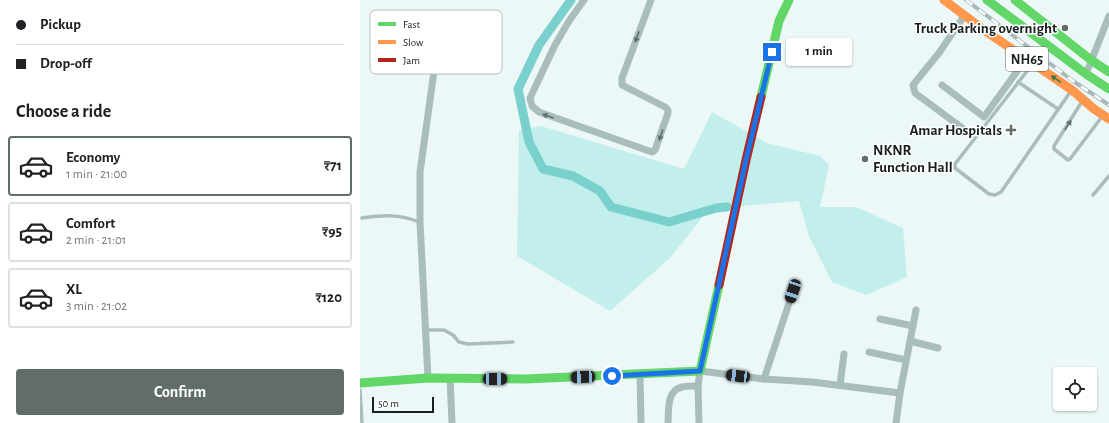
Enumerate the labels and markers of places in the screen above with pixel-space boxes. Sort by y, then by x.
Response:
place label: Truck Parking overnight [914,21,1057,36]
marker: Truck Parking overnight [1060,23,1070,33]
place label: Amar Hospitals [909,123,1002,138]
marker: Amar Hospitals [1005,124,1017,136]
place label: NKNR Function Hall [873,143,953,175]
marker: NKNR Function Hall [860,154,870,164]

